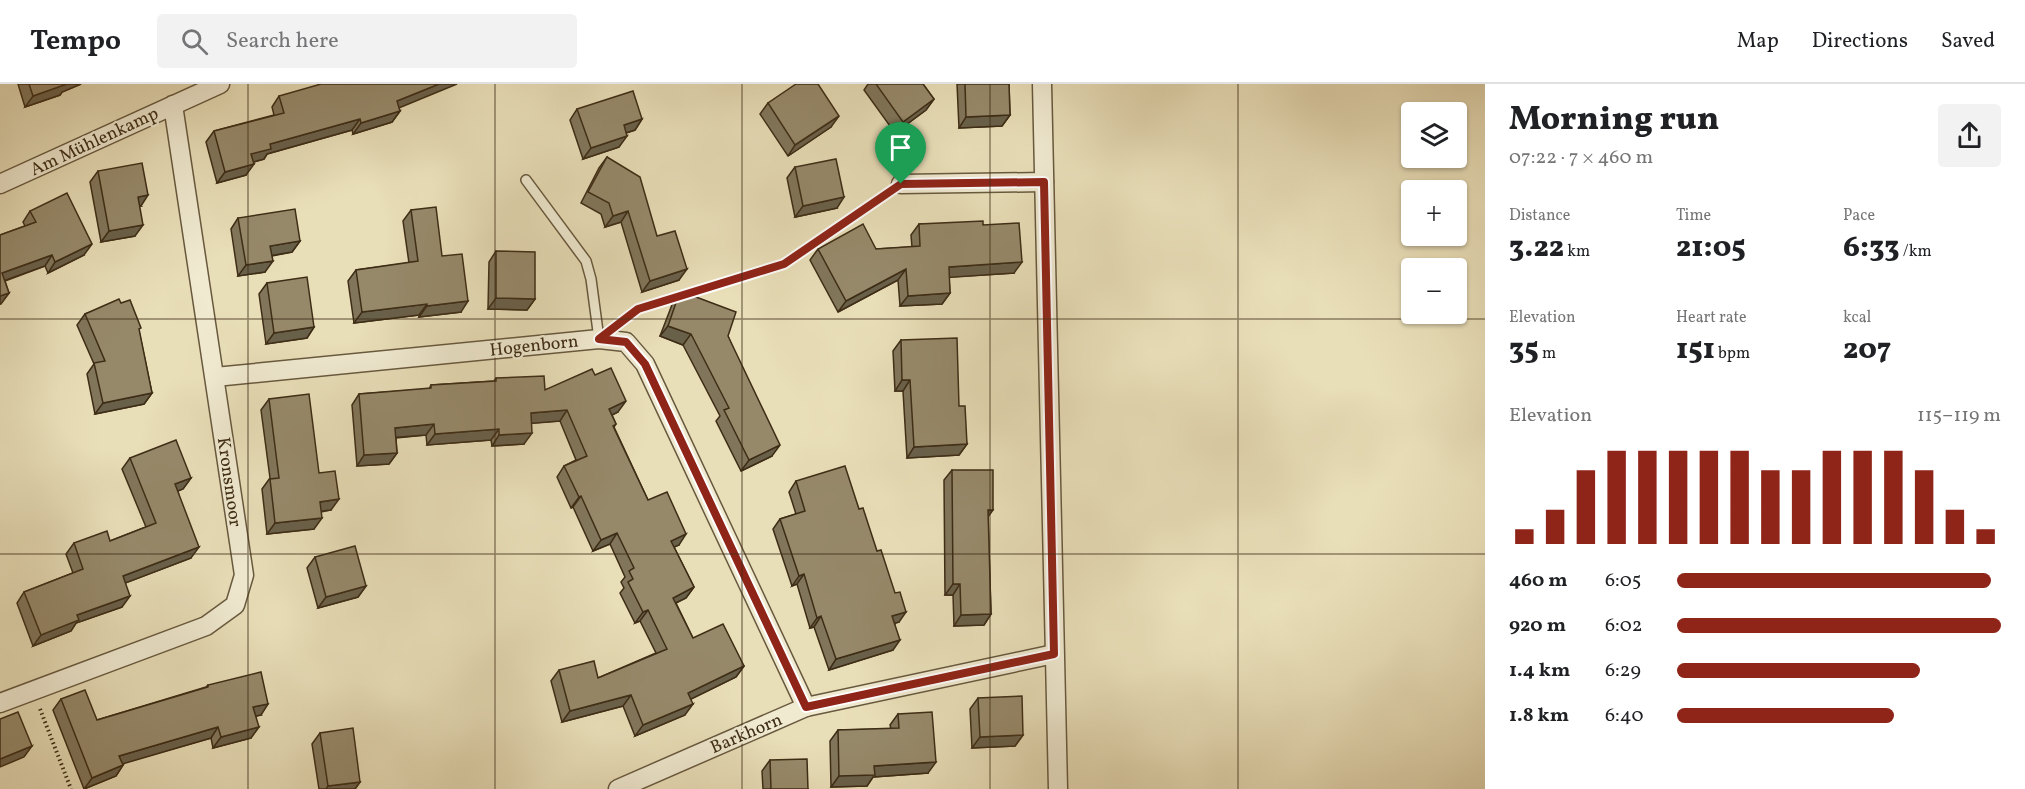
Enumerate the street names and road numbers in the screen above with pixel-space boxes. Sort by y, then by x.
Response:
street label: Am Mühlenkamp [26,102,163,183]
street label: Hogenborn [488,329,580,364]
street label: Kronsmoor [210,436,247,529]
street label: Barkhorn [707,708,787,761]

